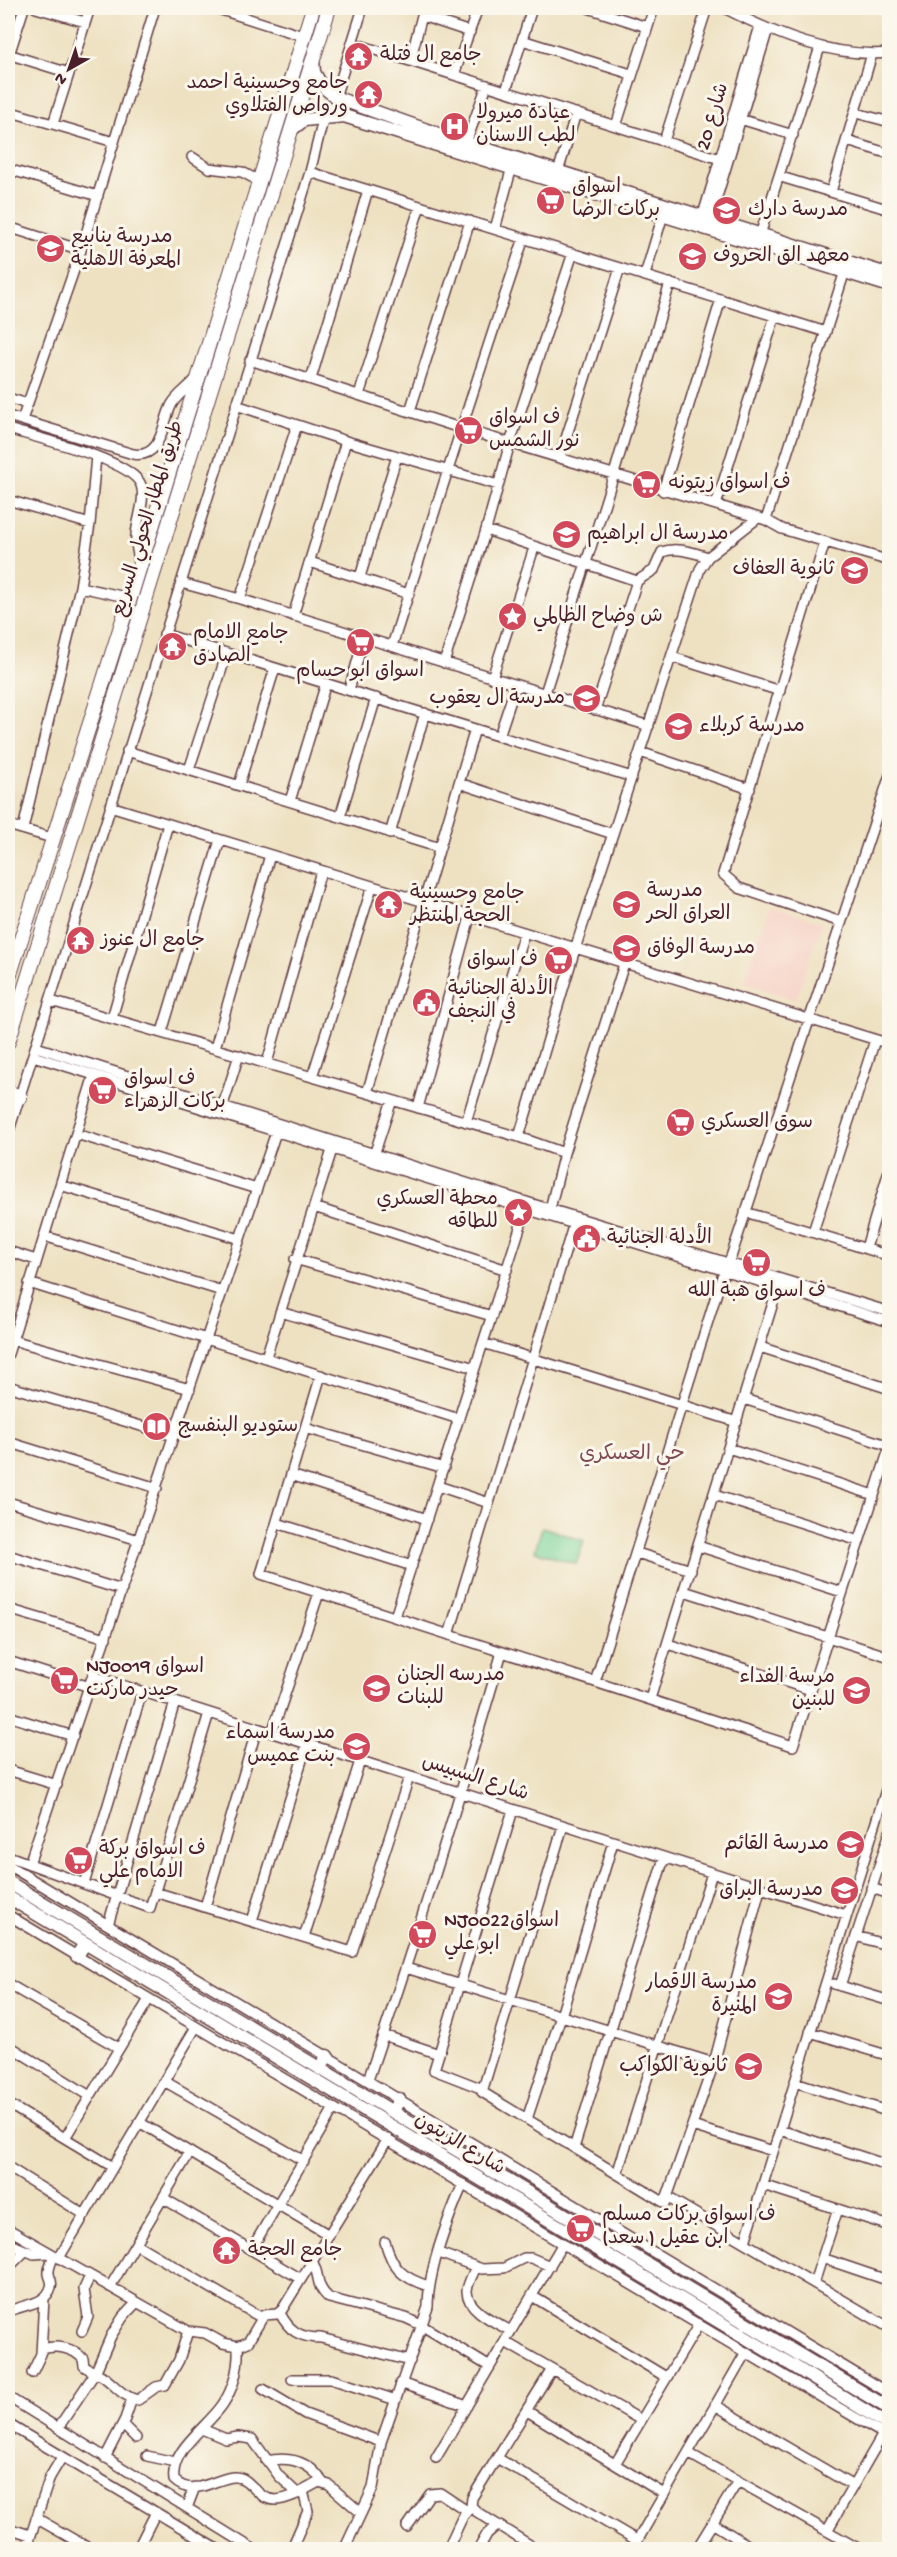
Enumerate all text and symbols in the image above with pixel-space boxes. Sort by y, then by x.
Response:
north arrow [39,39,99,99]
temple icon: جامع ال فتلة [343,40,375,72]
place label: جامع ال فتلة [380,44,482,68]
text: N [51,67,72,88]
place label: جامع وحسينية احمد ورواص الفتلاوي [187,72,348,119]
temple icon: جامع وحسينية احمد ورواص الفتلاوي [353,79,385,111]
street label: شارع 20 [692,80,735,153]
place label: عيادة ميرولا لطب الاسنان [476,102,576,149]
hospital icon: عيادة ميرولا لطب الاسنان [439,110,471,142]
place label: اسواق بركات الرضا [572,176,660,223]
supermarket icon: اسواق بركات الرضا [535,184,567,216]
school or university icon: مدرسة دارك [711,195,743,227]
place label: مدرسة دارك [748,199,848,223]
place label: مدرسة ينابيع المعرفة الاهلية [71,226,181,273]
school or university icon: مدرسة ينابيع المعرفة الاهلية [34,233,66,265]
school or university icon: معهد الق الحروف [676,241,708,273]
place label: معهد الق الحروف [713,245,850,269]
place label: ف اسواق نور الشمس [489,407,580,454]
supermarket icon: ف اسواق نور الشمس [452,415,484,447]
street label: طريق المطار الحولي السريع [107,418,193,621]
supermarket icon: ف اسواق زيتونه [631,468,663,500]
place label: ف اسواق زيتونه [668,472,791,496]
school or university icon: مدرسة ال ابراهيم [550,519,582,551]
place label: مدرسة ال ابراهيم [587,523,729,547]
school or university icon: ثانوية العفاف [839,554,871,586]
place label: ثانوية العفاف [733,558,835,582]
place icon: ش وضاح الظالمي [496,601,528,633]
place label: ش وضاح الظالمي [533,605,663,632]
place label: جامع الامام الصادق [193,622,289,669]
supermarket icon: اسواق ابو حسام [344,626,376,658]
temple icon: جامع الامام الصادق [156,630,188,662]
place label: اسواق ابو حسام [296,660,424,684]
school or university icon: مدرسة ال يعقوب [570,683,602,715]
place label: مدرسة ال يعقوب [429,687,565,711]
school or university icon: مدرسة كربلاء [662,711,694,743]
place label: مدرسة كربلاء [699,715,805,739]
place label: مدرسة العراق الحر [645,881,730,927]
place label: جامع وحسينية الحجة المنتظر [408,882,525,929]
school or university icon: مدرسة العراق الحر [610,888,642,920]
temple icon: جامع وحسينية الحجة المنتظر [373,889,405,921]
temple icon: جامع ال عنوز [64,925,96,957]
place label: جامع ال عنوز [99,929,205,953]
school or university icon: مدرسة الوفاق [610,933,642,965]
place label: مدرسة الوفاق [647,937,755,961]
supermarket icon: ف اسواق [543,945,575,977]
place label: ف اسواق [467,949,538,973]
place label: الأدلة الجنائية في النجف [448,974,553,1025]
public building icon: الأدلة الجنائية في النجف [411,986,443,1018]
place label: ف اسواق بركات الزهراء [124,1068,226,1115]
supermarket icon: ف اسواق بركات الزهراء [87,1075,119,1107]
supermarket icon: سوق العسكري [664,1107,696,1139]
place label: سوق العسكري [701,1111,813,1135]
place label: محطة العسكري للطاقه [377,1188,498,1235]
place icon: محطة العسكري للطاقه [503,1196,535,1228]
public building icon: الأدلة الجنائية [570,1223,602,1255]
place label: الأدلة الجنائية [607,1223,712,1251]
supermarket icon: ف اسواق هبة الله [741,1246,773,1278]
place label: ف اسواق هبة الله [688,1280,826,1304]
library icon: ستوديو البنفسج [141,1411,173,1443]
place label: ستوديو البنفسج [178,1415,298,1439]
district label: حي العسكري [579,1442,685,1471]
place label: NJ0019 اسواق حيدر ماركت [86,1656,204,1703]
supermarket icon: NJ0019 اسواق حيدر ماركت [49,1664,81,1696]
place label: مدرسه الجنان للبنات [397,1664,505,1711]
place label: مرسة الفداء للبنين [739,1666,835,1713]
school or university icon: مدرسه الجنان للبنات [360,1672,392,1704]
school or university icon: مرسة الفداء للبنين [840,1674,872,1706]
place label: مدرسة اسماء بنت عميس [226,1722,335,1769]
school or university icon: مدرسة اسماء بنت عميس [340,1730,372,1762]
street label: شارع السبيس [419,1750,531,1807]
school or university icon: مدرسة القائم [834,1829,866,1861]
place label: مدرسة القائم [724,1833,829,1858]
place label: ف اسواق بركة الامام علي [99,1838,206,1888]
supermarket icon: ف اسواق بركة الامام علي [62,1845,94,1877]
school or university icon: مدرسة البراق [828,1875,860,1907]
place label: مدرسة البراق [719,1879,823,1903]
place label: NJ0022اسواق ابو علي [444,1910,559,1960]
supermarket icon: NJ0022اسواق ابو علي [407,1918,439,1950]
place label: مدرسة الاقمار المنيرة [644,1972,757,2019]
school or university icon: مدرسة الاقمار المنيرة [762,1980,794,2012]
school or university icon: ثانوية الكواكب [732,2051,764,2083]
place label: ثانوية الكواكب [619,2055,728,2079]
street label: شارع الزيتون [410,2108,509,2181]
place label: ف اسواق بركات مسلم ابن عقيل ( سعد) [602,2204,776,2251]
supermarket icon: ف اسواق بركات مسلم ابن عقيل ( سعد) [565,2212,597,2244]
temple icon: جامع الحجة [211,2235,243,2267]
place label: جامع الحجة [248,2239,343,2263]

